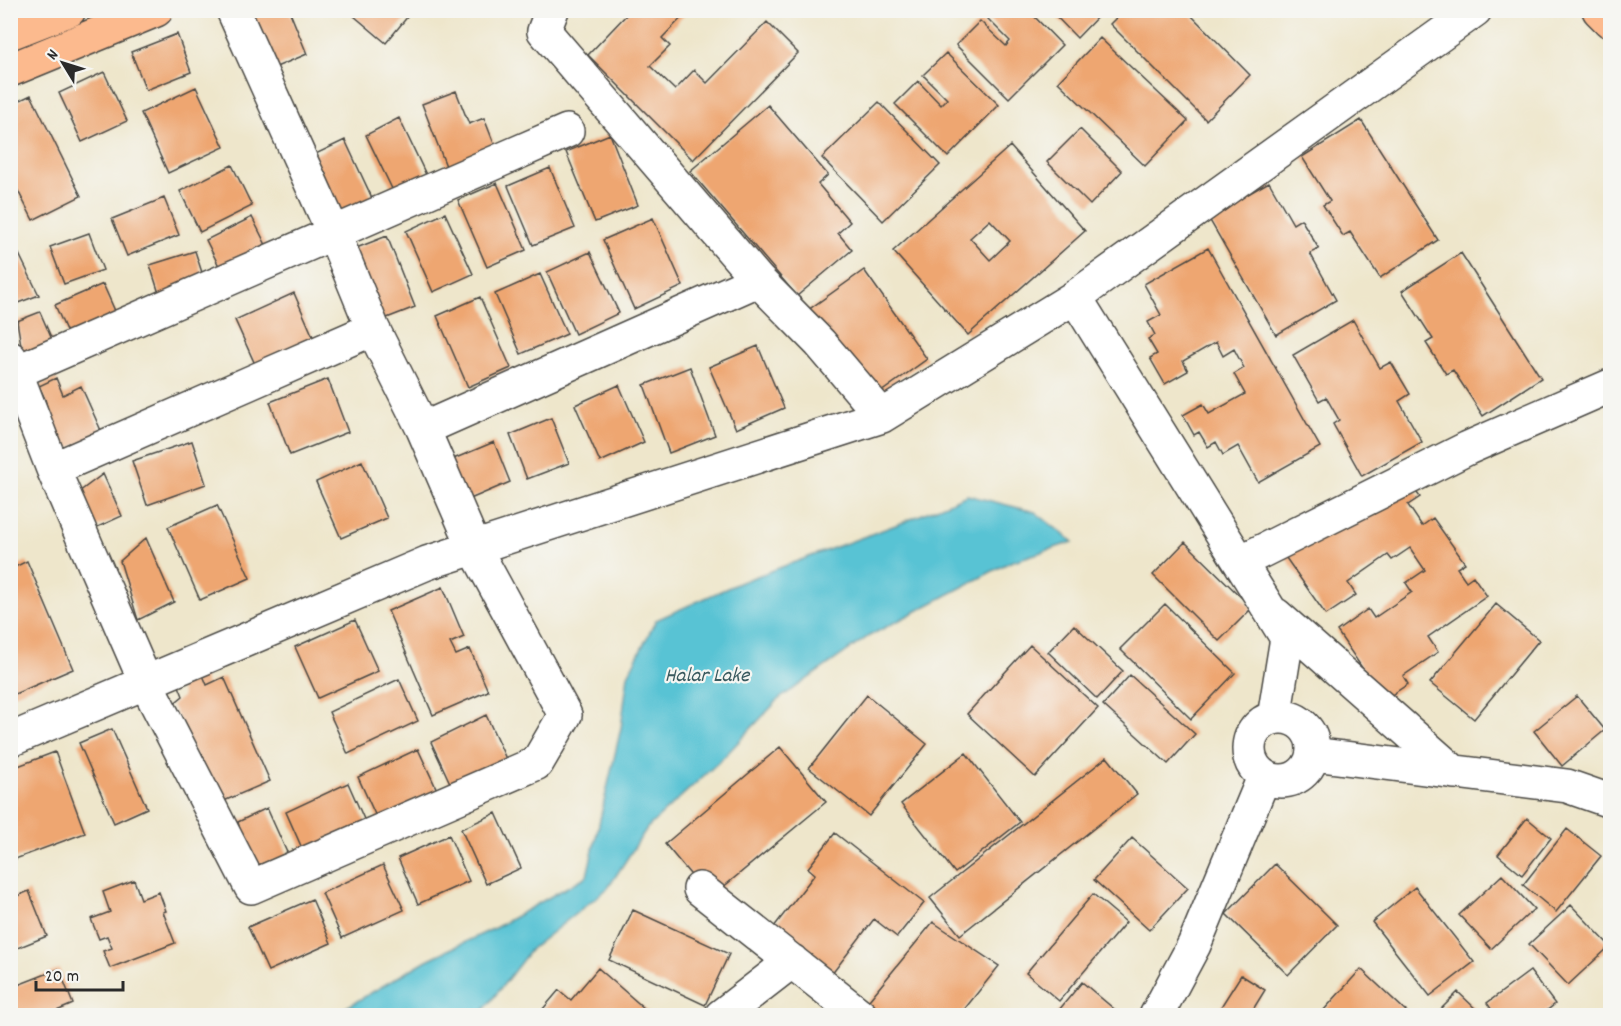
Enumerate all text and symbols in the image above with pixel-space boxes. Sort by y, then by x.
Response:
north arrow [33,33,93,93]
text: N [42,45,65,65]
water label: Halar Lake [665,662,751,692]
scale bar [36,954,123,992]
text: 20 m [45,965,79,990]

